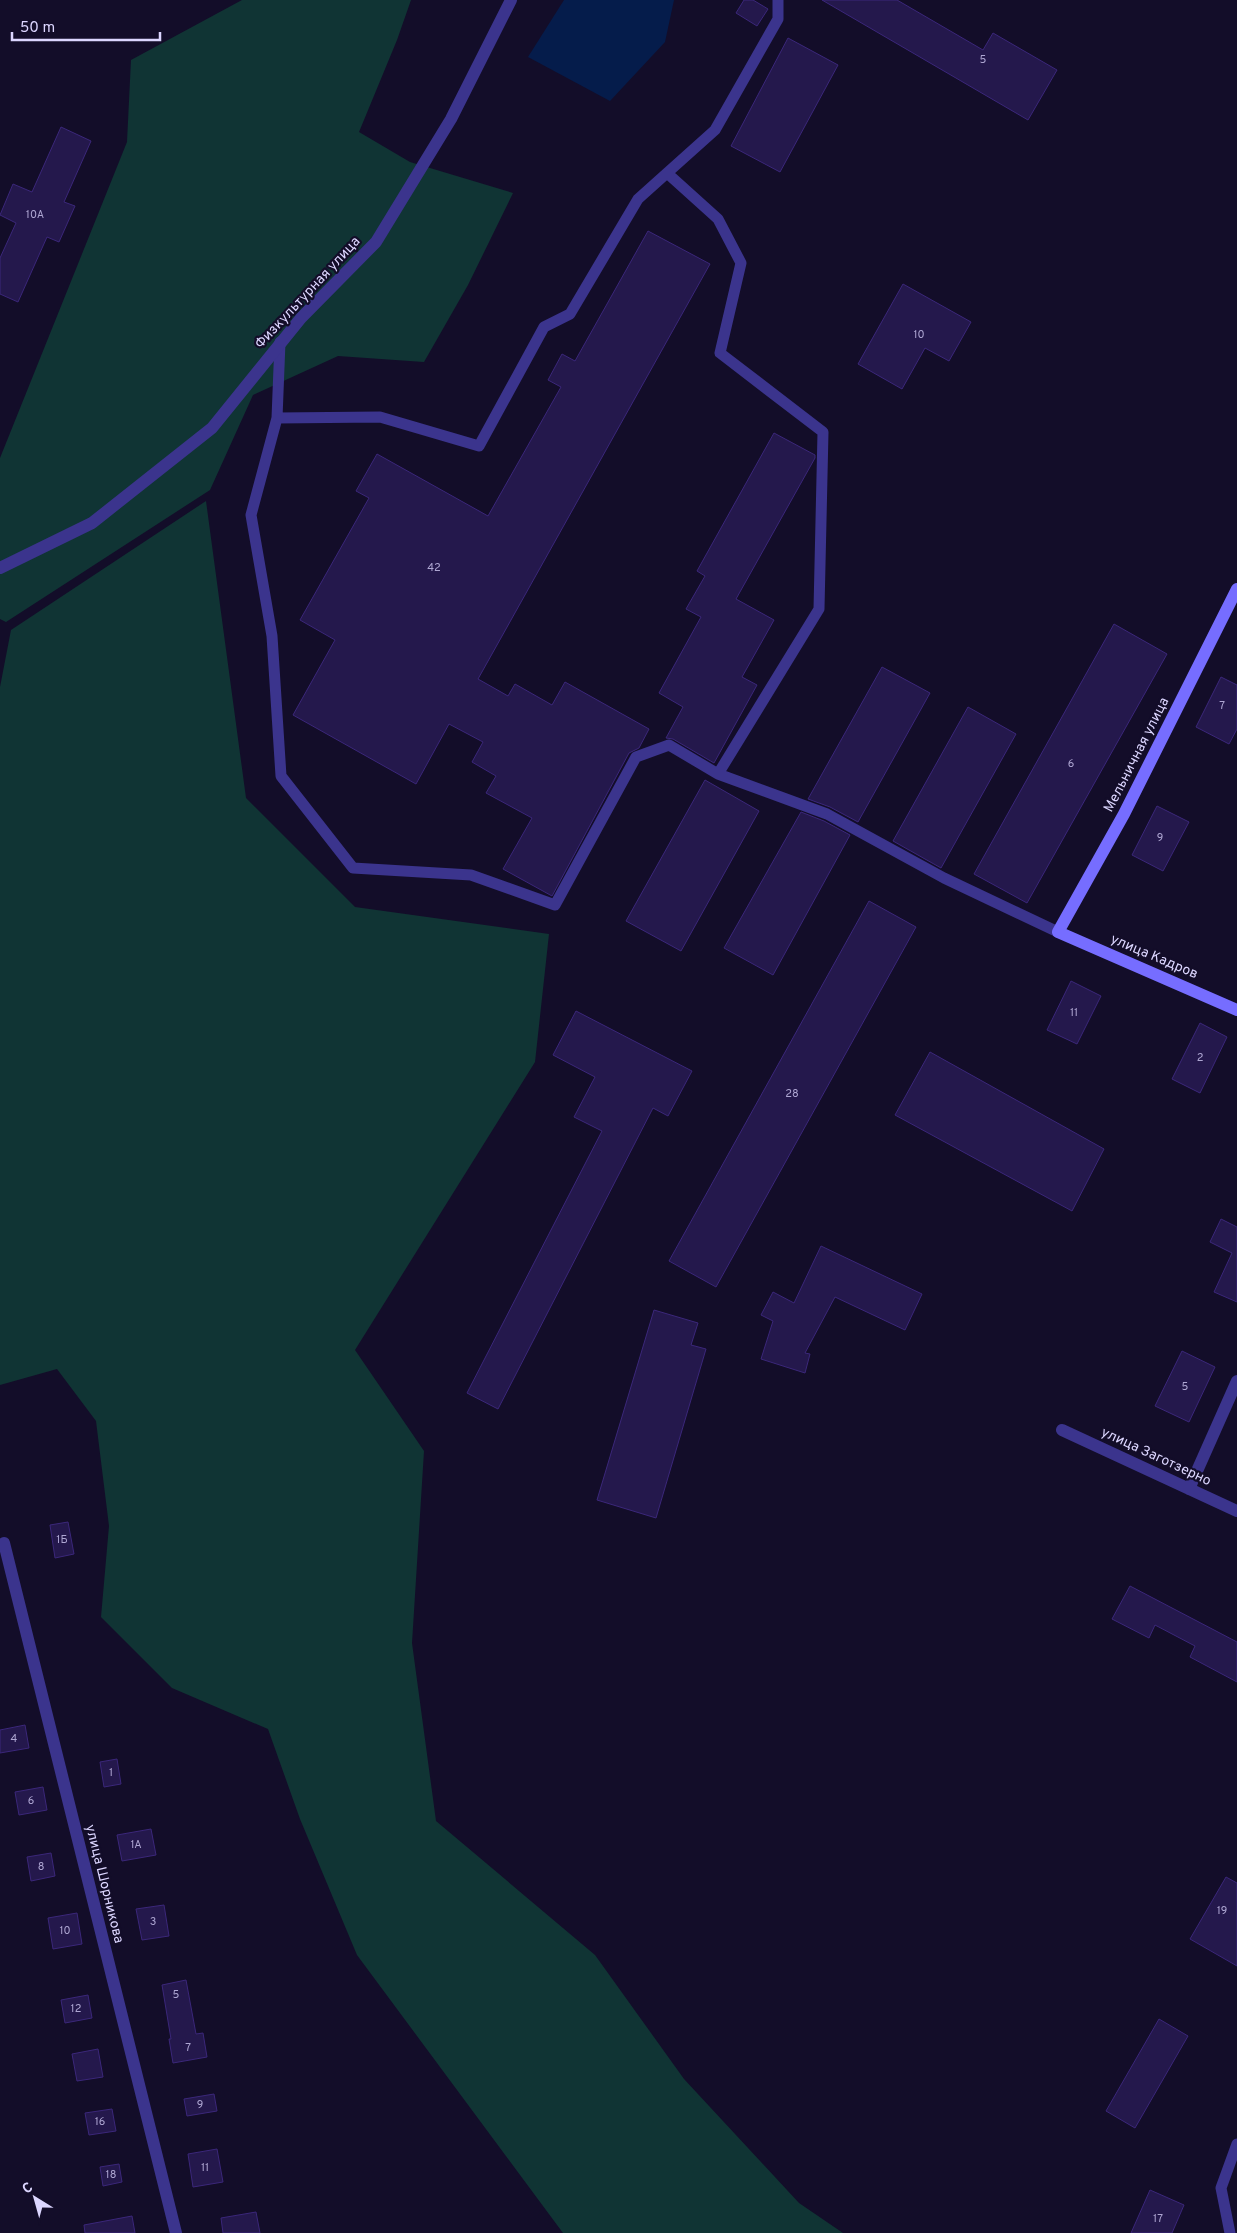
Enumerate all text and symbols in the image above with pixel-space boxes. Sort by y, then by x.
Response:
scale bar [12,10,160,42]
text: 50 m [20,19,55,38]
house number: 5 [980,53,987,67]
house number: 10А [26,208,44,222]
street label: Физкультурная улица [252,234,364,352]
house number: 10 [913,328,925,342]
house number: 42 [427,561,441,575]
street label: Мельничная улица [1101,695,1173,815]
house number: 7 [1219,699,1225,713]
house number: 6 [1068,757,1074,771]
house number: 9 [1157,831,1163,845]
street label: улица Кадров [1108,931,1200,983]
house number: 11 [1070,1006,1078,1020]
house number: 2 [1197,1051,1203,1065]
house number: 28 [785,1087,799,1101]
house number: 5 [1182,1380,1189,1394]
street label: улица Заготзерно [1098,1424,1214,1490]
house number: 1Б [56,1533,68,1547]
house number: 4 [11,1732,18,1746]
house number: 1 [109,1766,113,1780]
house number: 6 [28,1794,34,1808]
street label: улица Шорникова [81,1823,127,1945]
house number: 1А [130,1838,142,1852]
house number: 8 [38,1860,44,1874]
house number: 19 [1217,1904,1227,1918]
house number: 3 [150,1915,156,1929]
house number: 10 [59,1924,71,1938]
house number: 5 [173,1988,180,2002]
house number: 12 [71,2002,81,2016]
house number: 7 [185,2041,191,2055]
house number: 9 [197,2098,203,2112]
house number: 16 [95,2115,105,2129]
house number: 11 [201,2161,209,2175]
house number: 18 [106,2168,116,2182]
north arrow [10,2173,60,2223]
text: С [19,2179,37,2198]
house number: 17 [1153,2212,1163,2226]

